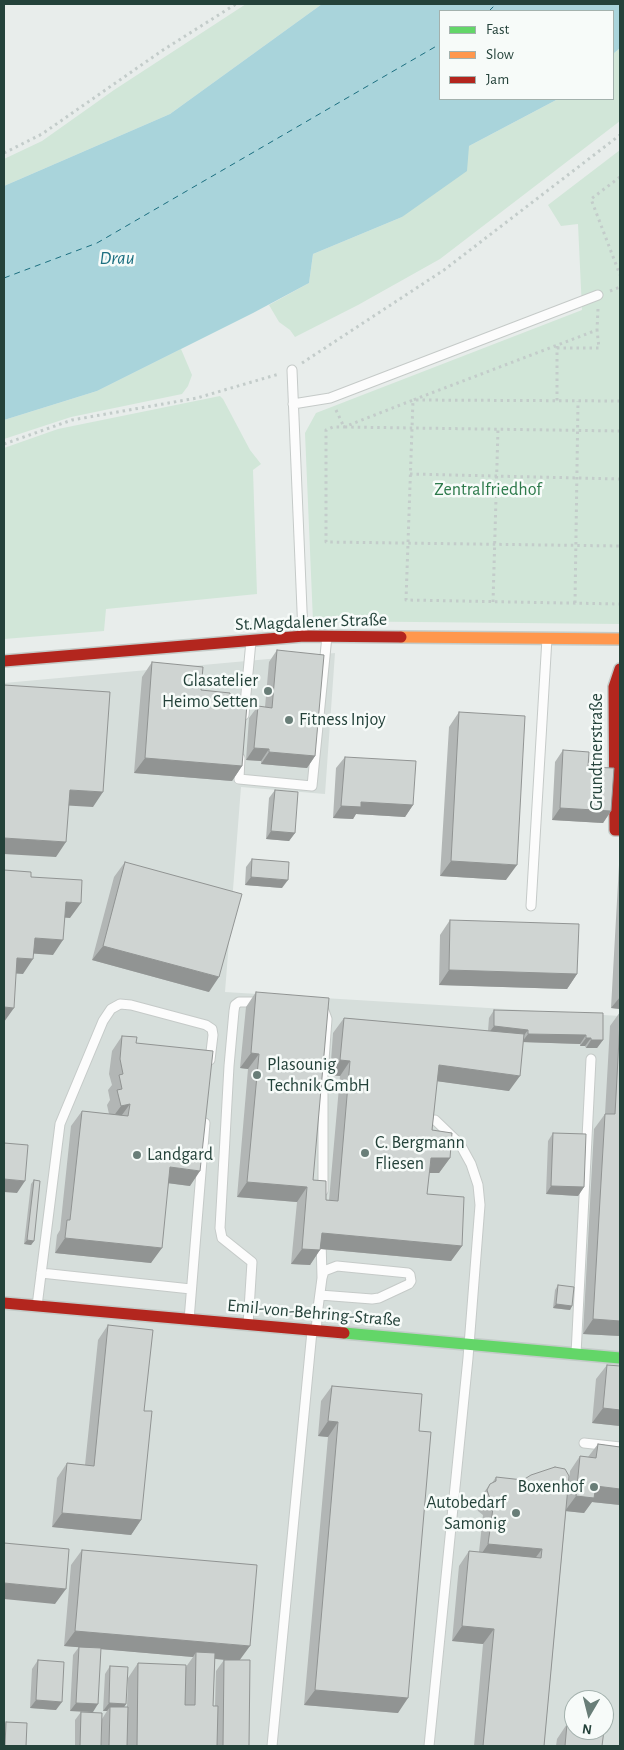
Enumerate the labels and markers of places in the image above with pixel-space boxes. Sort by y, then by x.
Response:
place label: Glasatelier Heimo Setten [162,670,258,712]
marker: Glasatelier Heimo Setten [262,685,274,697]
place label: Fitness Injoy [299,709,386,731]
marker: Fitness Injoy [283,714,295,726]
place label: Plasounig Technik GmbH [267,1054,370,1096]
marker: Plasounig Technik GmbH [251,1069,263,1081]
place label: C. Bergmann Fliesen [375,1132,465,1174]
place label: Landgard [147,1144,213,1166]
marker: C. Bergmann Fliesen [359,1147,371,1159]
marker: Landgard [131,1149,143,1161]
place label: Boxenhof [518,1476,584,1498]
marker: Boxenhof [588,1481,600,1493]
place label: Autobedarf Samonig [426,1492,506,1535]
marker: Autobedarf Samonig [510,1507,522,1519]

